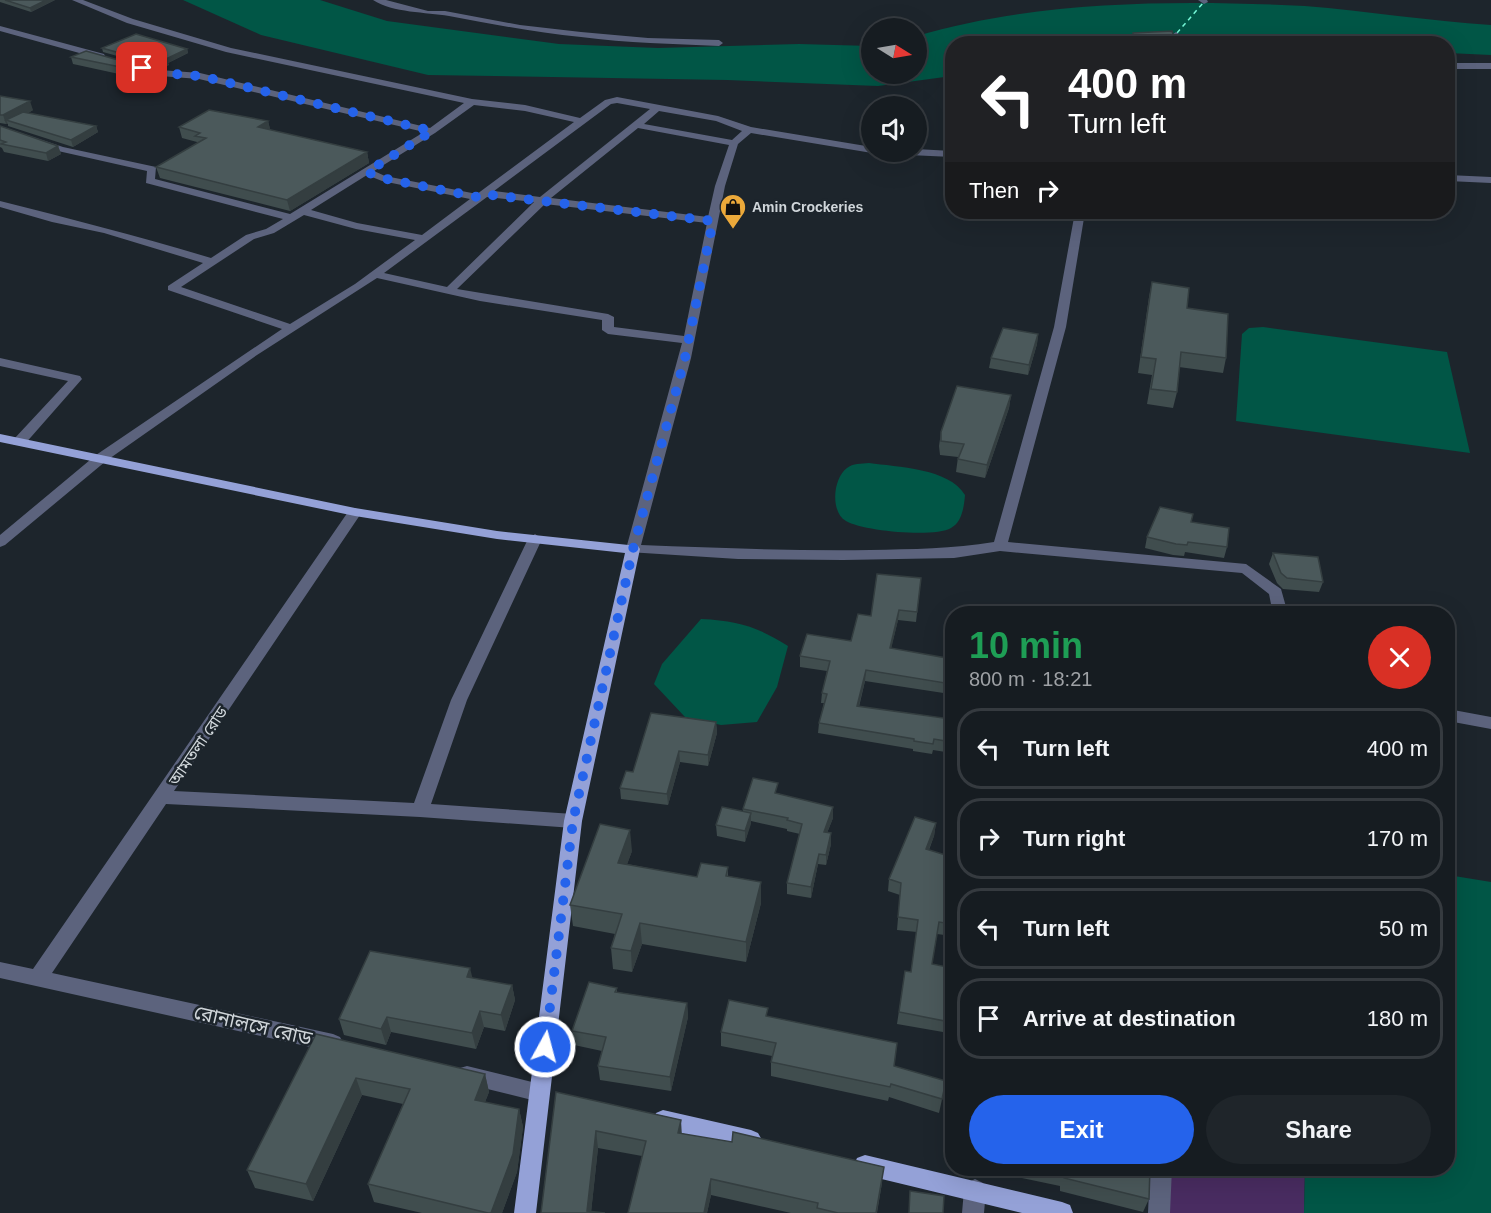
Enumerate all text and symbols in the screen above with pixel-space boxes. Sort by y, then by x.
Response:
north arrow [861,18,927,84]
map controls [861,18,927,162]
pin [116,42,167,93]
icon: arrive [125,51,158,84]
icon: left [969,60,1047,138]
text: 400 m [1068,60,1187,107]
button: sound [861,96,927,162]
text: Turn left [1068,109,1166,139]
icon: right [1031,174,1064,207]
text: Then [969,178,1019,203]
shop icon: Amin Crockeries [718,192,748,230]
place label: Amin Crockeries [752,199,863,215]
text: 10 min [969,625,1083,666]
button: close [1368,626,1431,689]
text: 800 m · 18:21 [969,668,1092,690]
street label: আমতলা রোড [165,703,231,789]
icon: left [972,732,1005,765]
text: Turn left [1023,736,1109,761]
text: 400 m [1367,736,1428,761]
icon: right [972,822,1005,855]
text: Turn right [1023,826,1125,851]
text: 170 m [1367,826,1428,851]
icon: left [972,912,1005,945]
text: Turn left [1023,916,1109,941]
text: 50 m [1379,916,1428,941]
street label: রোনালসে রোড [192,1001,315,1049]
icon: arrive [972,1002,1005,1035]
text: Arrive at destination [1023,1006,1236,1031]
text: 180 m [1367,1006,1428,1031]
position arrow [513,1015,577,1079]
button: Exit [969,1095,1194,1164]
button: Share [1206,1095,1431,1164]

